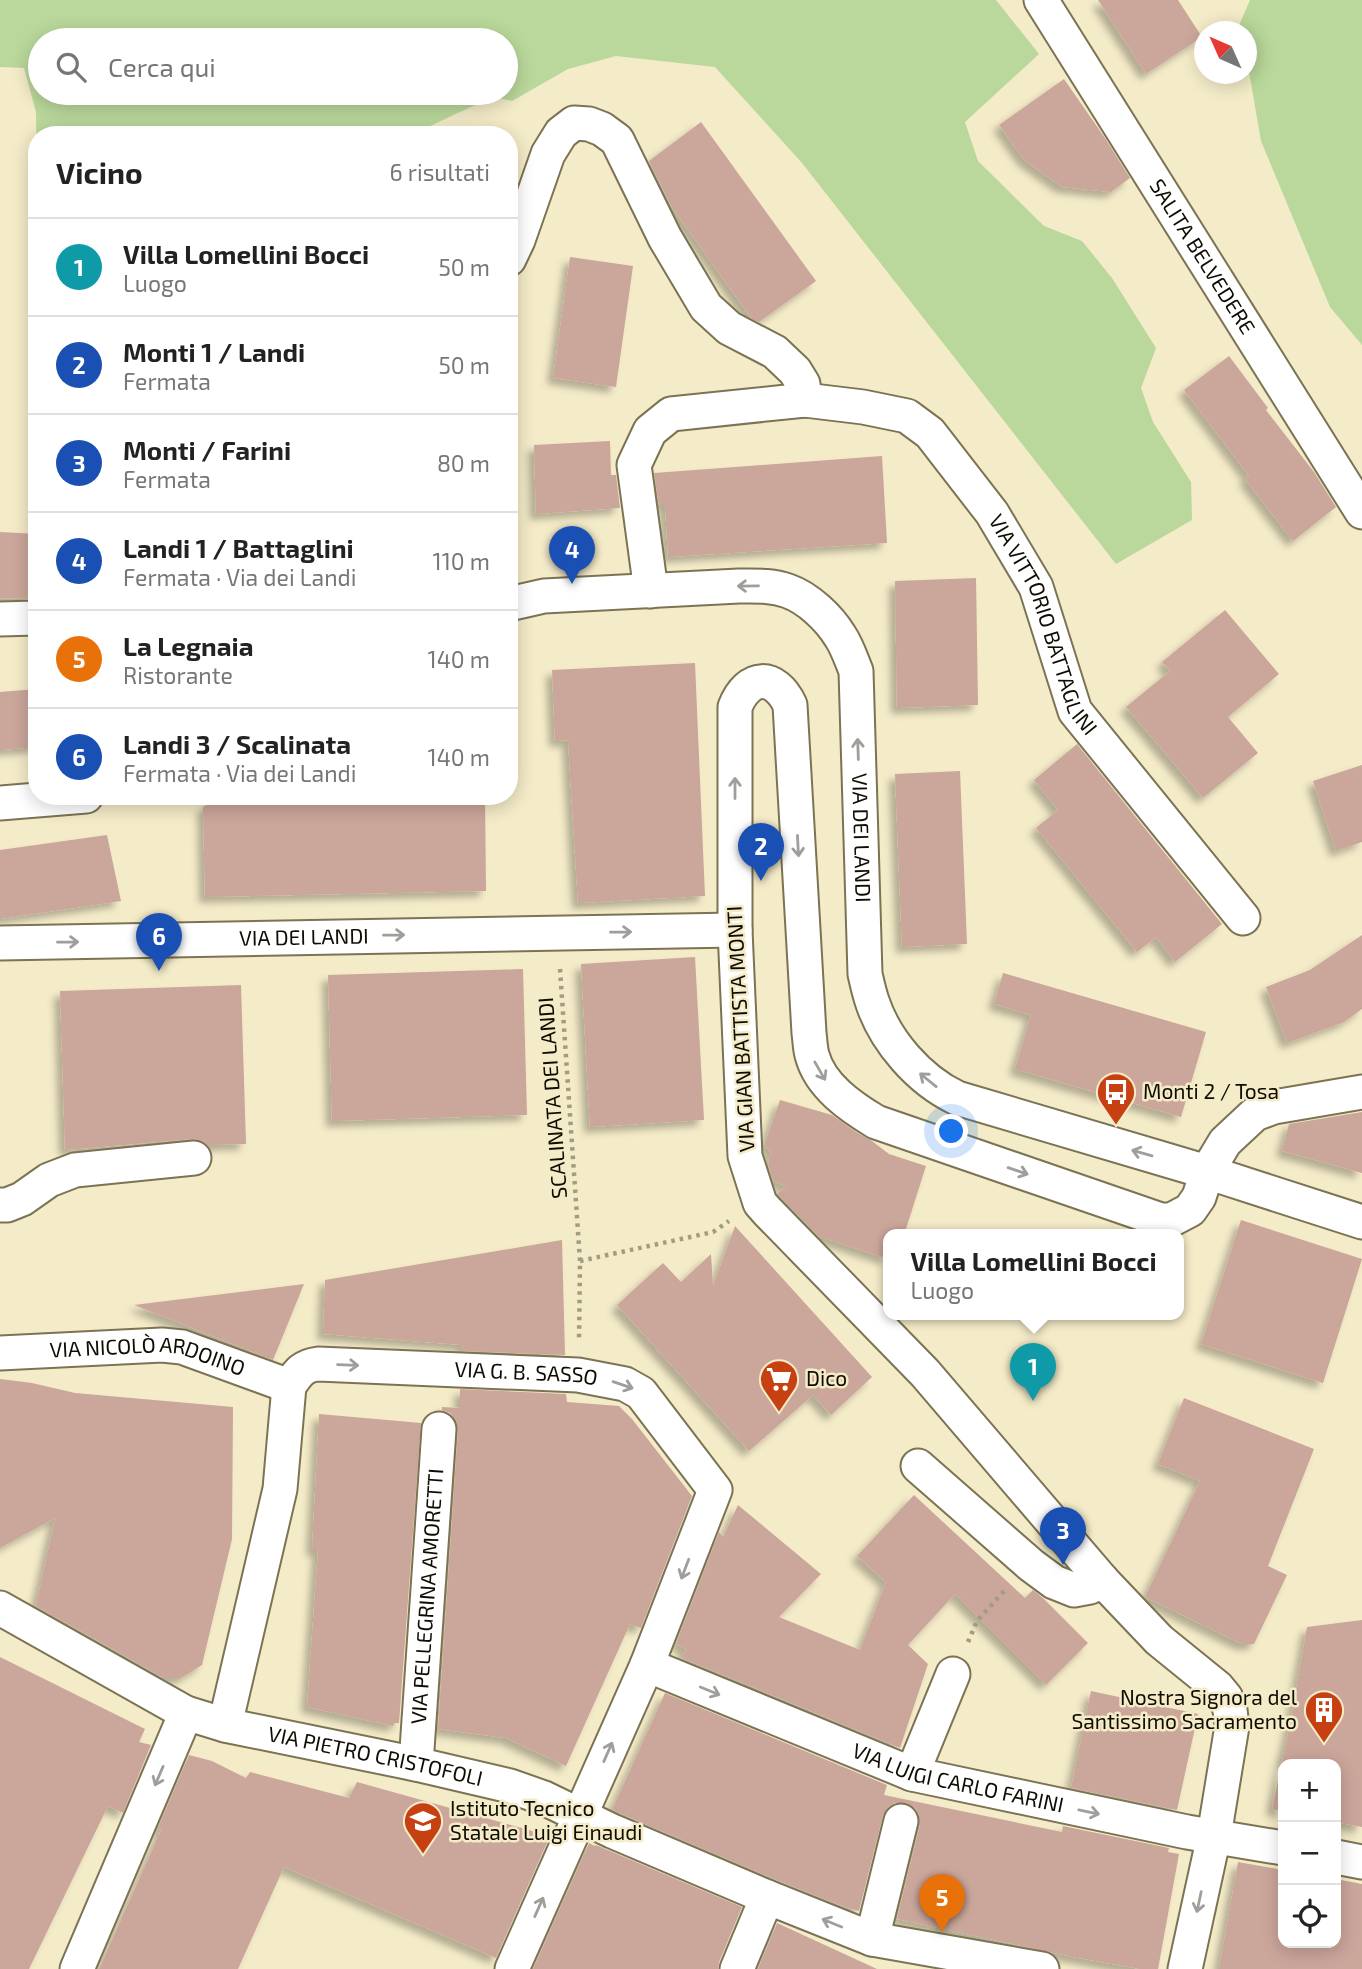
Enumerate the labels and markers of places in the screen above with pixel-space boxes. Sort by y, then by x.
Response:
pin: 4 [549,526,595,584]
pin: 2 [738,823,784,881]
pin: 6 [136,913,182,971]
bus stop icon: Monti 2 / Tosa [1095,1071,1137,1126]
place label: Monti 2 / Tosa [1143,1078,1279,1103]
pin: 1 [1010,1343,1056,1401]
supermarket icon: Dico [758,1358,800,1413]
place label: Dico [806,1365,847,1390]
pin: 3 [1040,1507,1086,1565]
place label: Nostra Signora del Santissimo Sacramento [1071,1684,1298,1733]
building icon: Nostra Signora del Santissimo Sacramento [1303,1689,1345,1744]
place label: Istituto Tecnico Statale Luigi Einaudi [450,1795,642,1844]
school or university icon: Istituto Tecnico Statale Luigi Einaudi [402,1800,444,1855]
pin: 5 [919,1874,965,1932]

